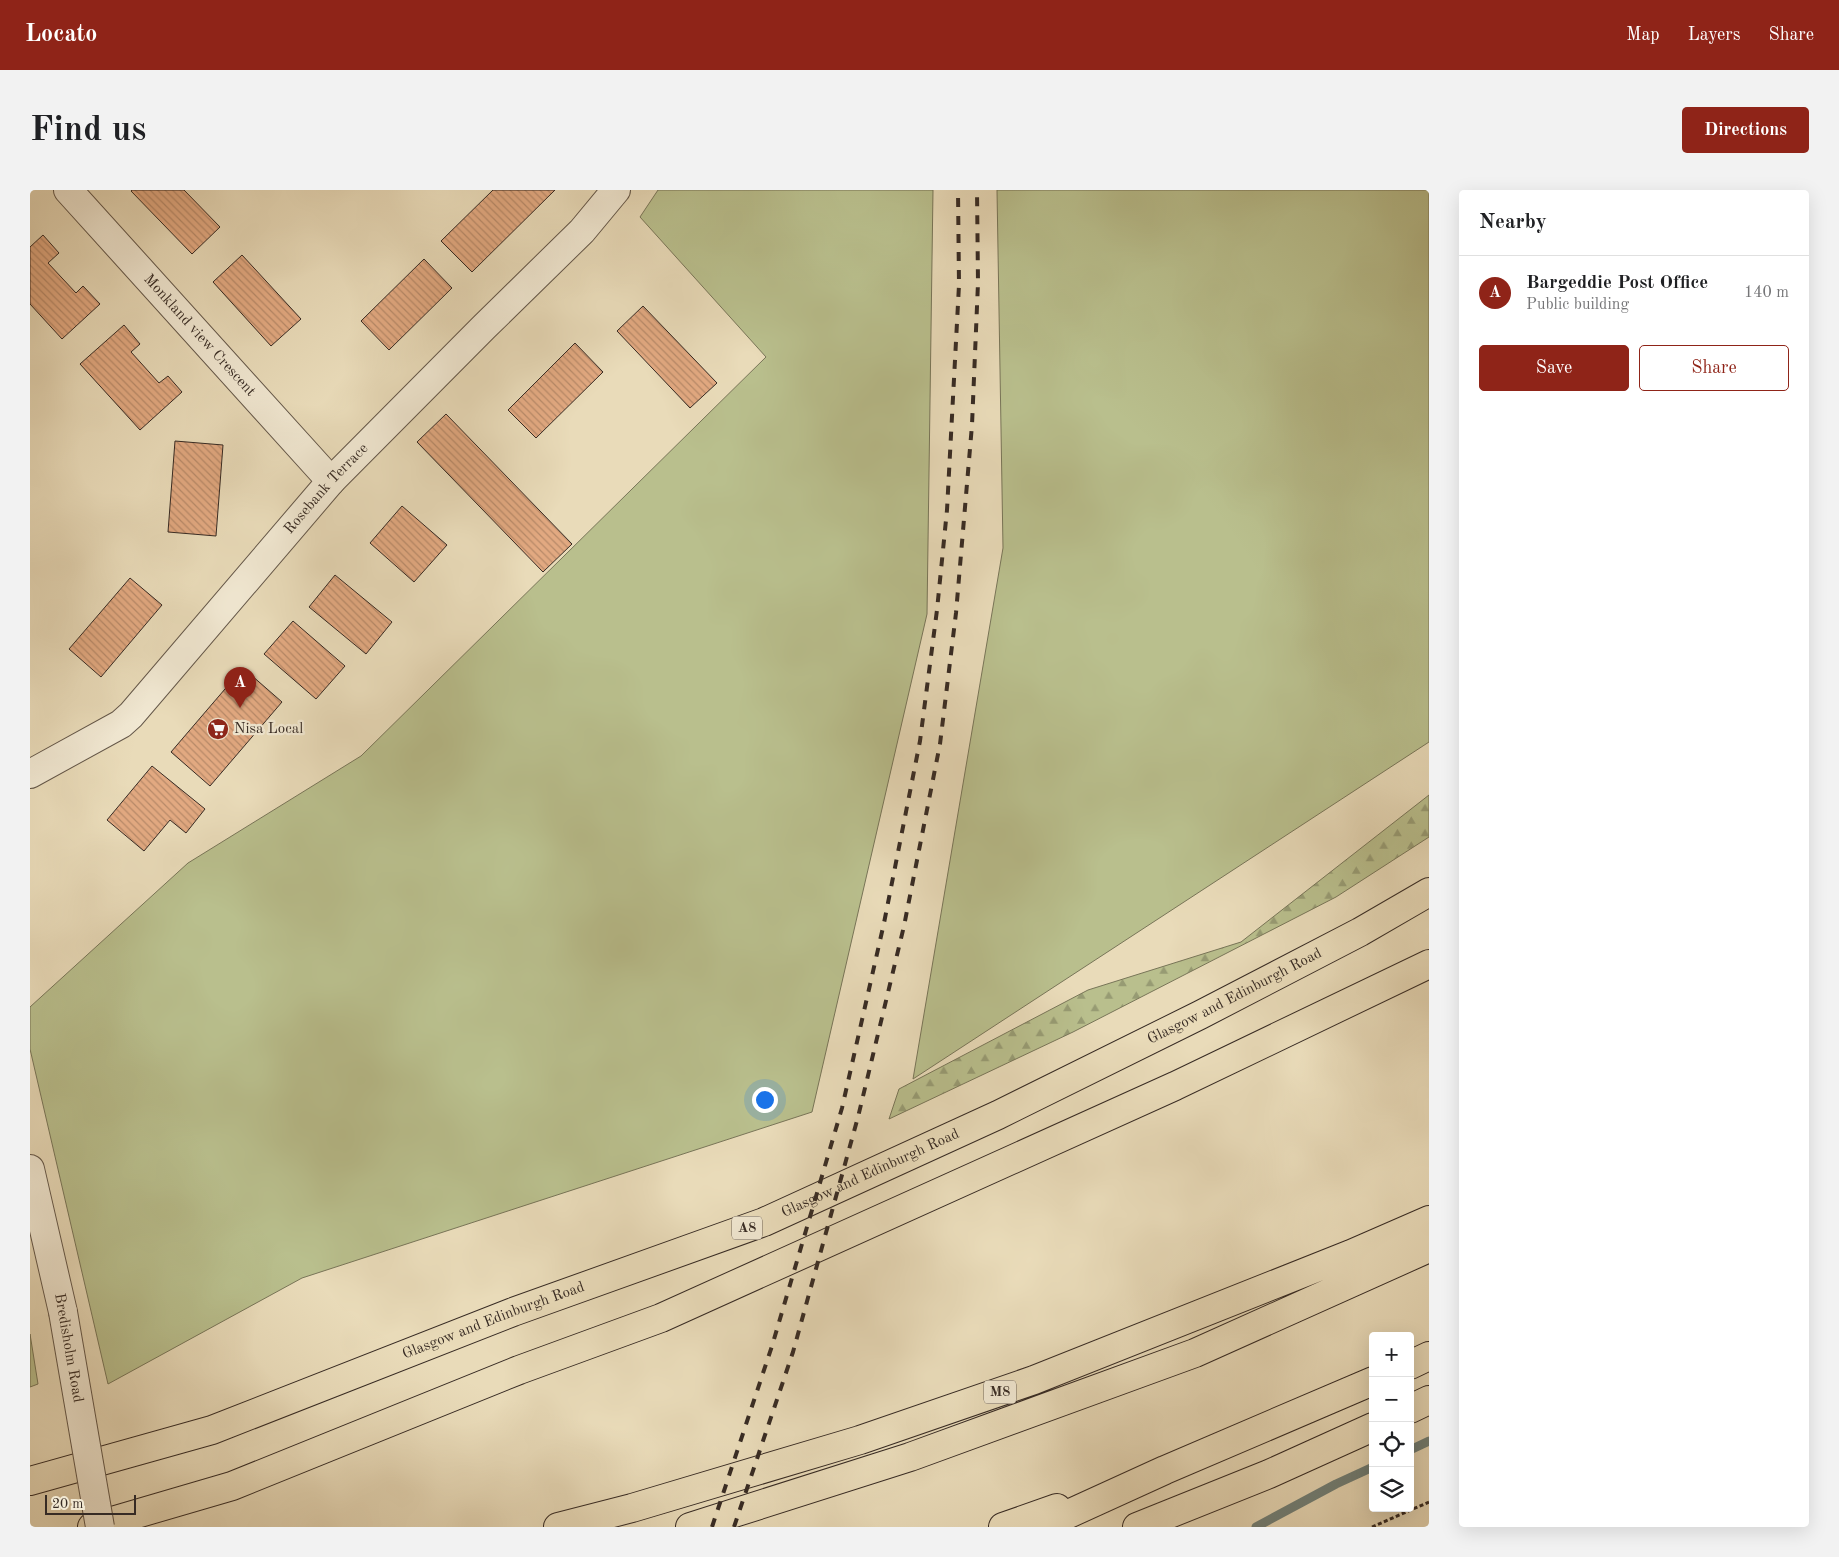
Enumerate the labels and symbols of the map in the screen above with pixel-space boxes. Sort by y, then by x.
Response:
street label: Monkland view Crescent [141,271,258,399]
street label: Rosebank Terrace [281,441,371,537]
pin: A [224,667,256,708]
supermarket icon: Nisa Local [206,717,230,741]
place label: Nisa Local [234,722,303,737]
street label: Glasgow and Edinburgh Road [1145,946,1324,1047]
your location [752,1087,778,1113]
street label: Glasgow and Edinburgh Road [779,1126,962,1220]
road number: A8 [732,1216,762,1240]
street label: Glasgow and Edinburgh Road [400,1279,587,1362]
street label: Bredisholm Road [51,1292,85,1404]
road number: M8 [984,1380,1016,1404]
scale bar [45,1492,136,1515]

